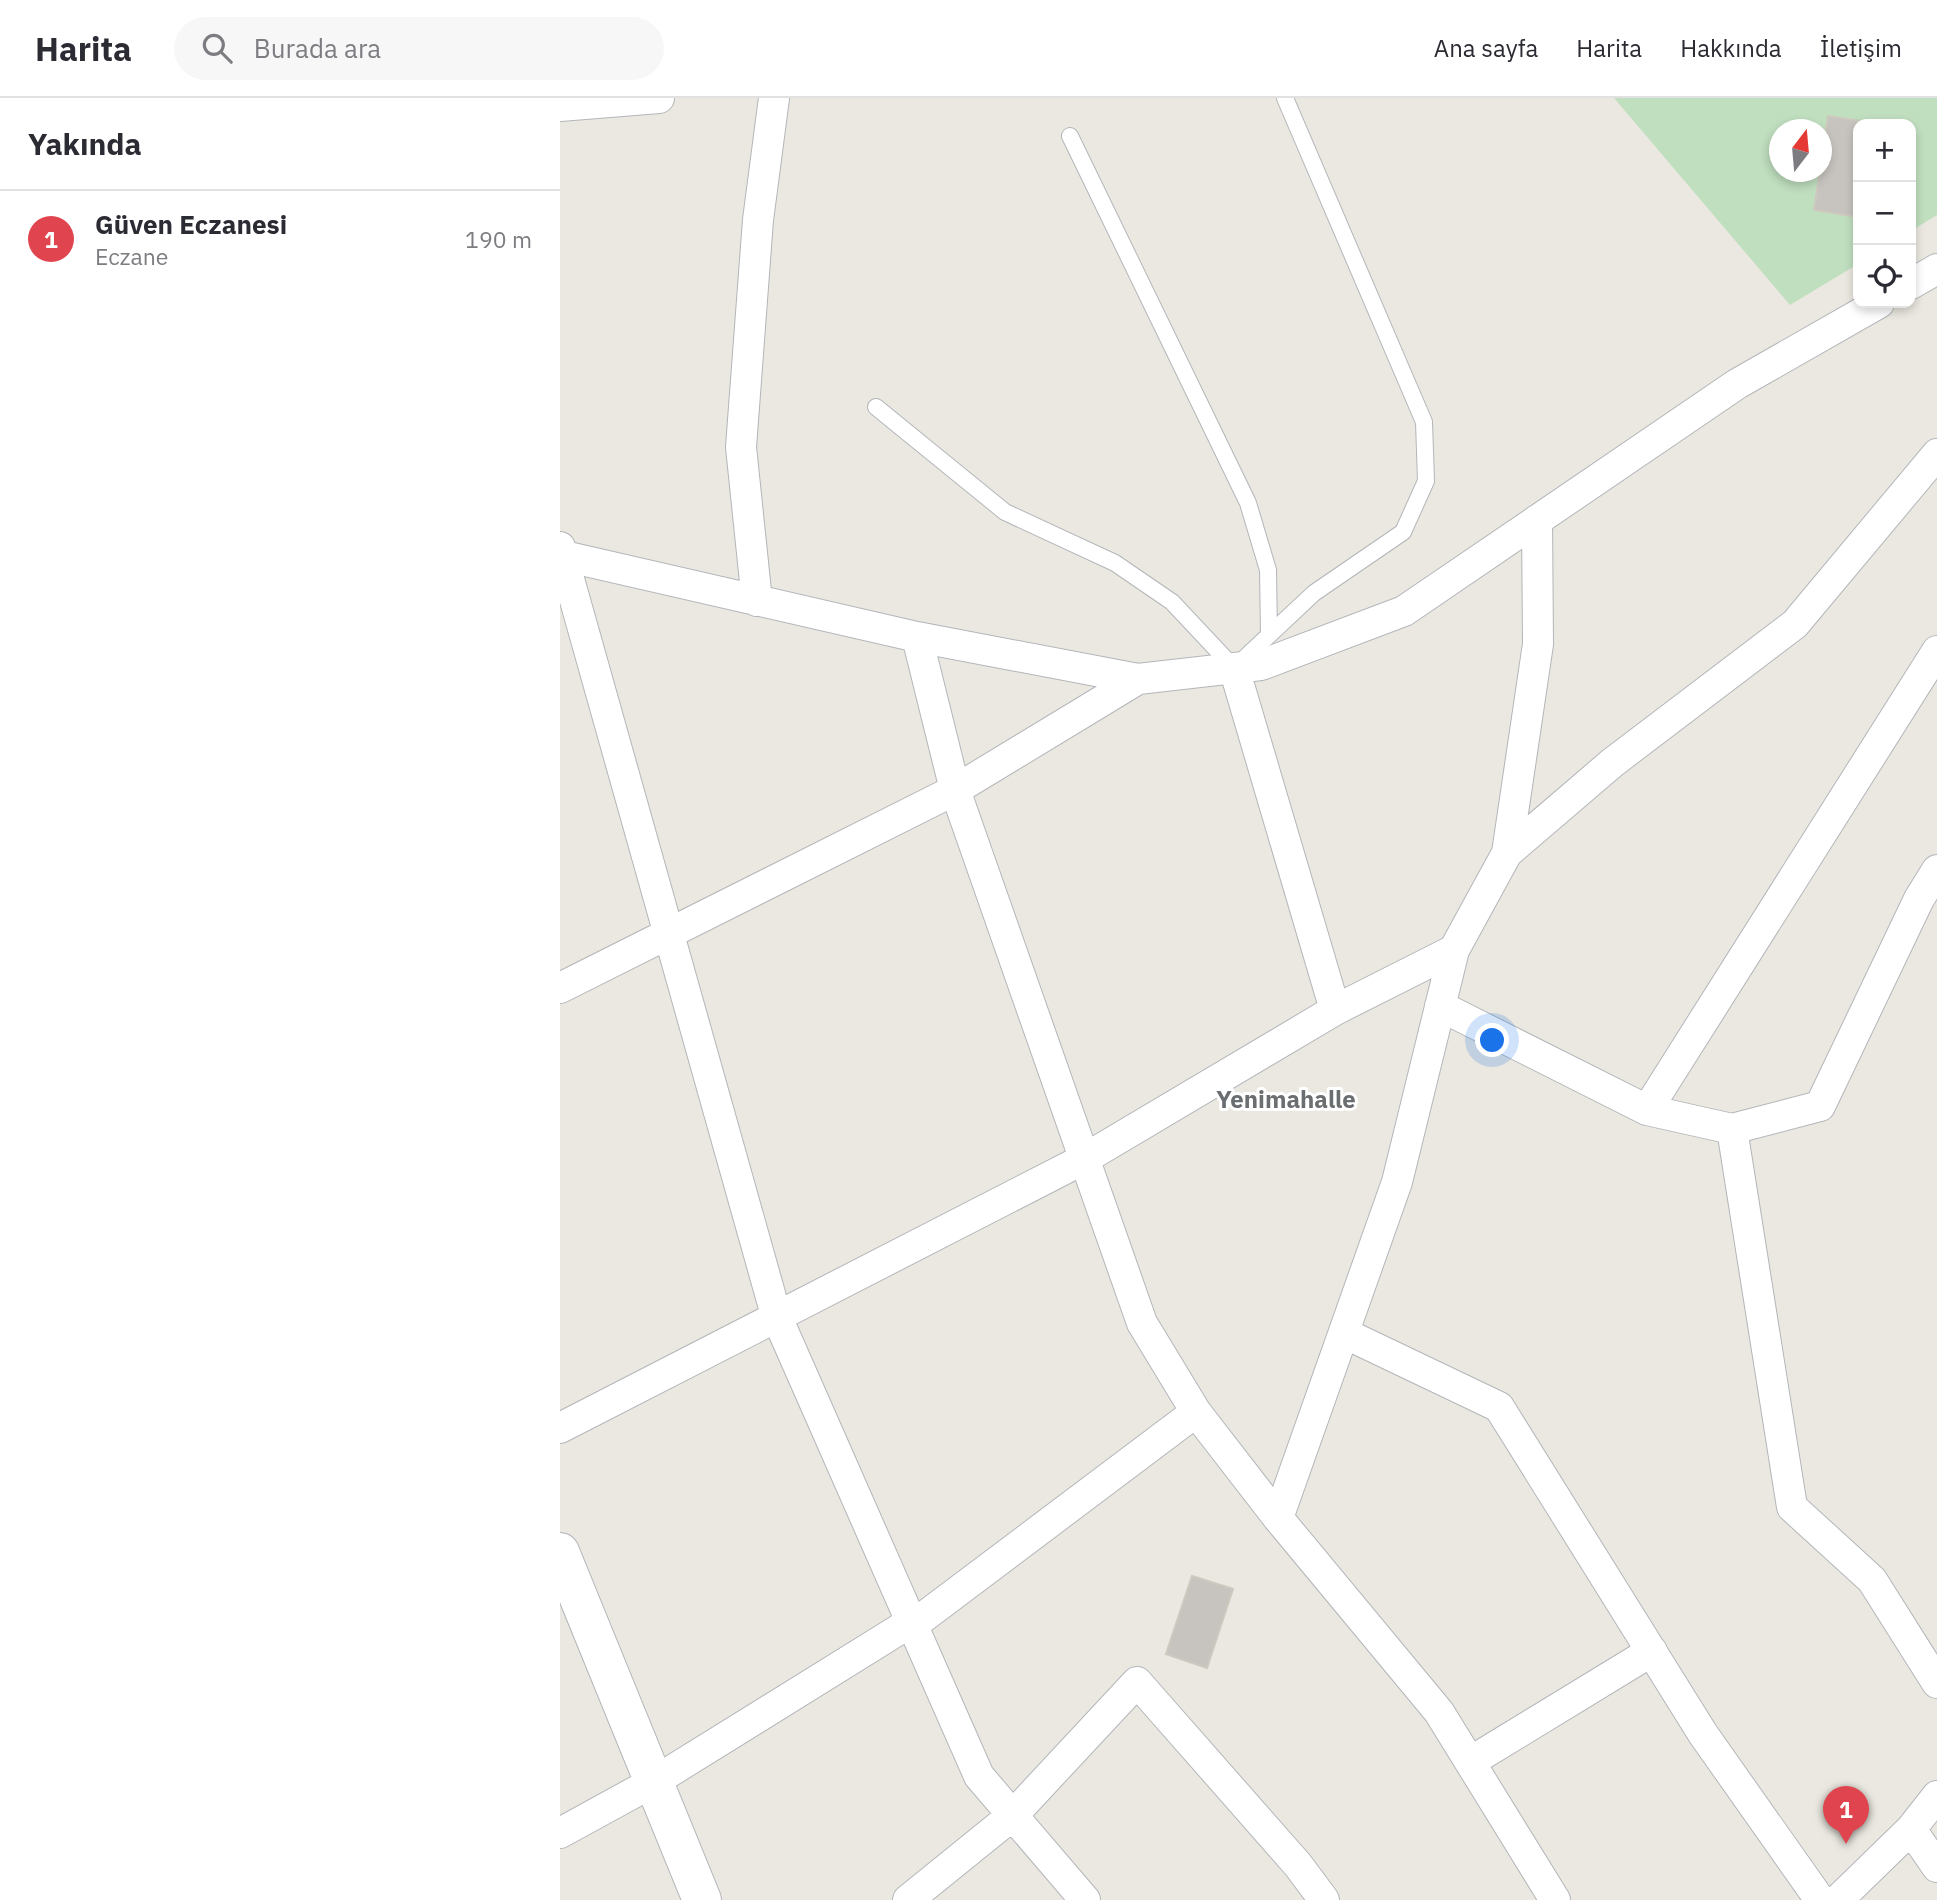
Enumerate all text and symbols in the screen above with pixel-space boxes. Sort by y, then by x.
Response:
search box [174,17,664,80]
text: Harita [35,27,132,70]
icon: search [198,29,236,67]
text: Burada ara [254,31,381,65]
text: Ana sayfa [1434,32,1538,64]
text: Harita [1576,32,1642,64]
text: Hakkında [1680,32,1782,64]
text: İletişim [1820,32,1902,64]
north arrow [1769,119,1832,182]
map controls [1853,119,1916,308]
button: + [1853,119,1916,182]
text: Yakında [28,124,142,163]
button: − [1853,182,1916,245]
text: Güven Eczanesi [95,207,287,241]
text: 1 [44,224,58,254]
text: 190 m [465,224,532,254]
text: Eczane [95,241,168,271]
button: locate [1853,245,1916,308]
your location [1475,1023,1509,1057]
district label: Yenimahalle [1216,1083,1356,1115]
pin: 1 [1823,1786,1869,1844]

